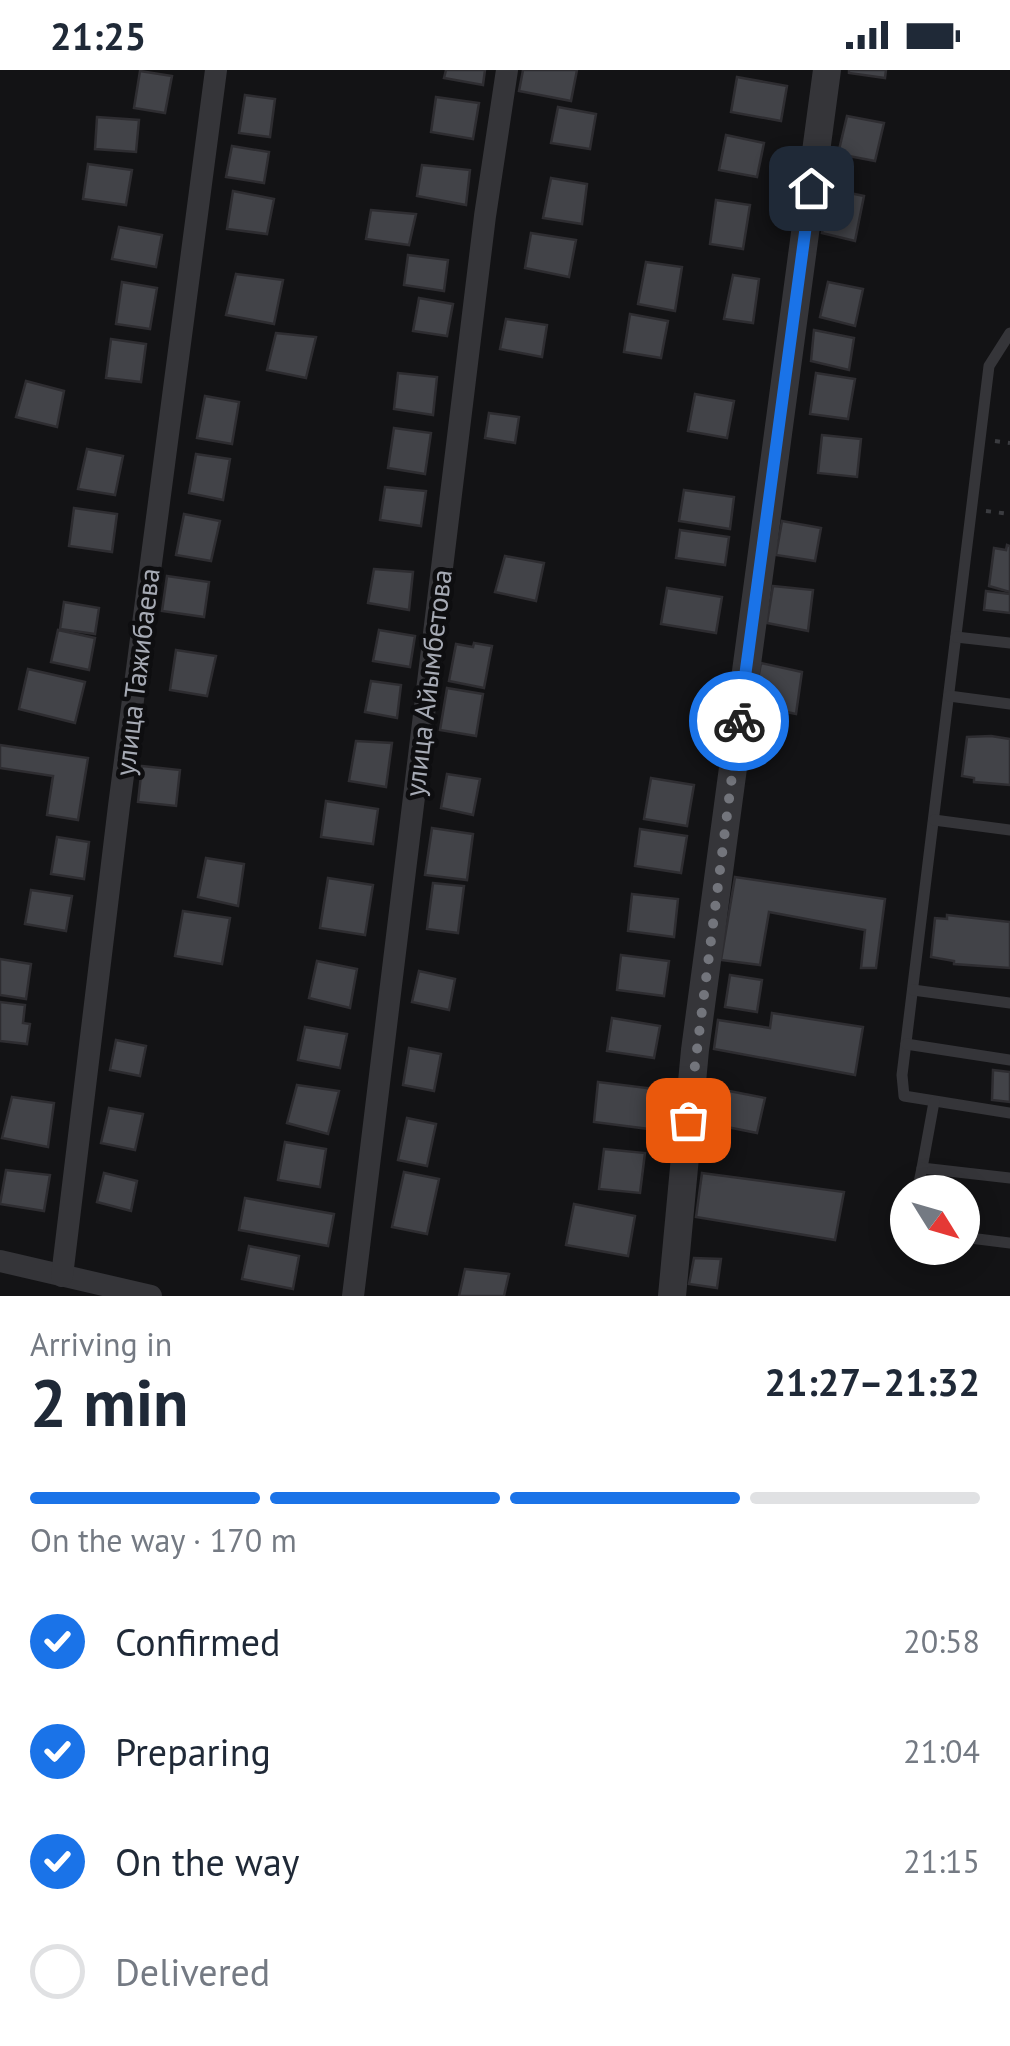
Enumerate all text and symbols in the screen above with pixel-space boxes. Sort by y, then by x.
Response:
text: 21:25 [50,11,146,60]
pin [769,146,854,231]
icon: home [784,161,839,216]
street label: улица Тажибаева [105,566,168,778]
street label: улица Айымбетова [395,567,460,799]
courier [689,671,789,771]
icon: bike [712,694,767,749]
pin [646,1078,731,1163]
icon: bag [661,1093,716,1148]
north arrow [890,1175,980,1265]
map controls [890,1175,980,1265]
text: Arriving in [30,1323,172,1365]
text: 21:27–21:32 [765,1357,980,1406]
text: 2 min [30,1360,189,1444]
text: On the way · 170 m [30,1519,297,1561]
icon: check [30,1614,85,1669]
text: Confirmed [115,1617,281,1666]
text: 20:58 [903,1620,980,1662]
icon: check [30,1724,85,1779]
text: Preparing [115,1727,271,1776]
text: 21:04 [903,1730,980,1772]
icon: check [30,1834,85,1889]
text: On the way [115,1837,300,1886]
text: 21:15 [903,1840,980,1882]
text: Delivered [115,1947,270,1996]

